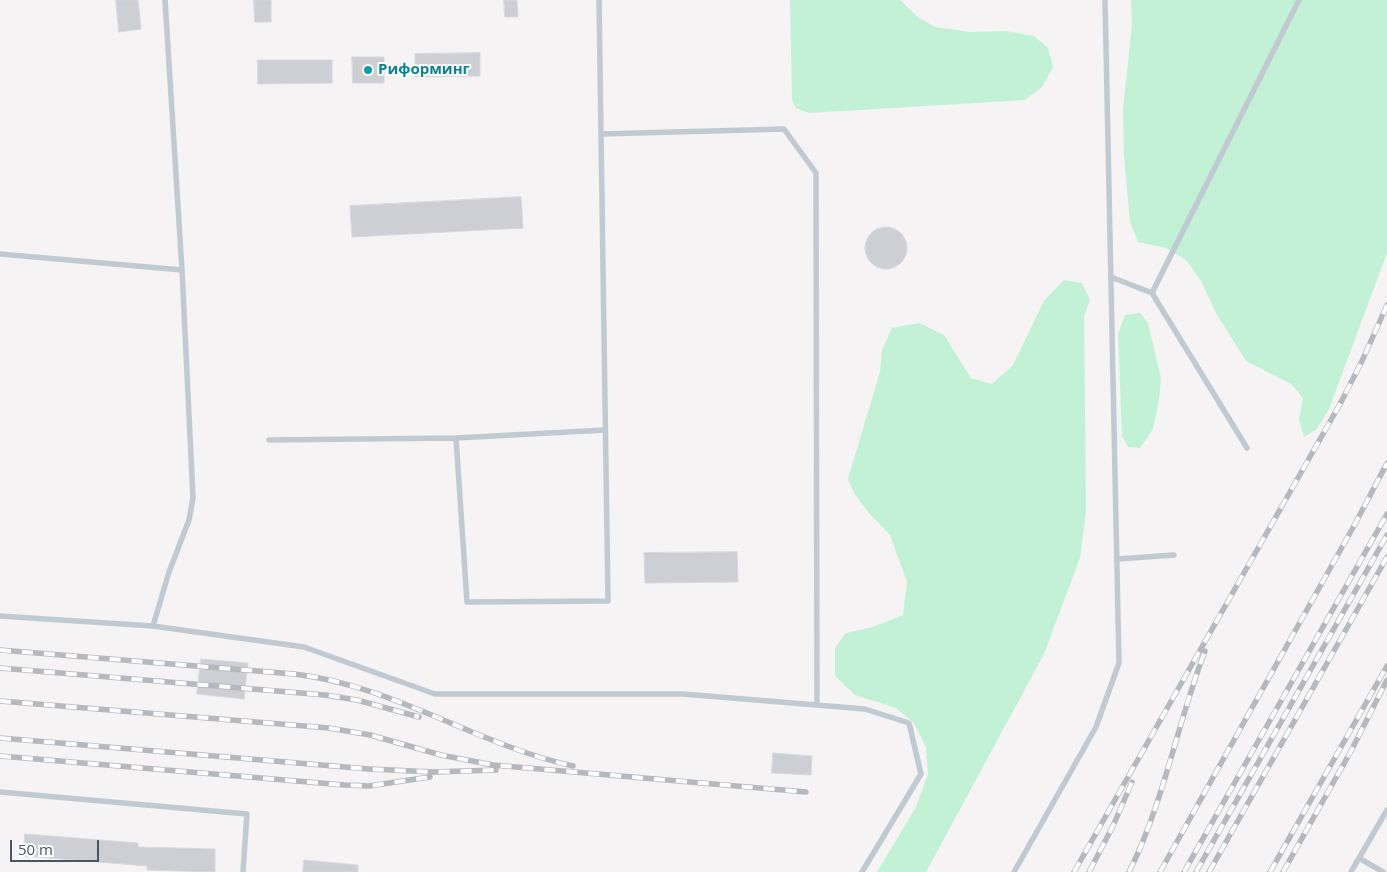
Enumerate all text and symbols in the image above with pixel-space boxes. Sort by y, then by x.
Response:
place label: Риформинг [378,61,470,79]
marker: Риформинг [362,64,374,76]
scale bar [12,830,101,862]
text: 50 m [18,839,53,859]

